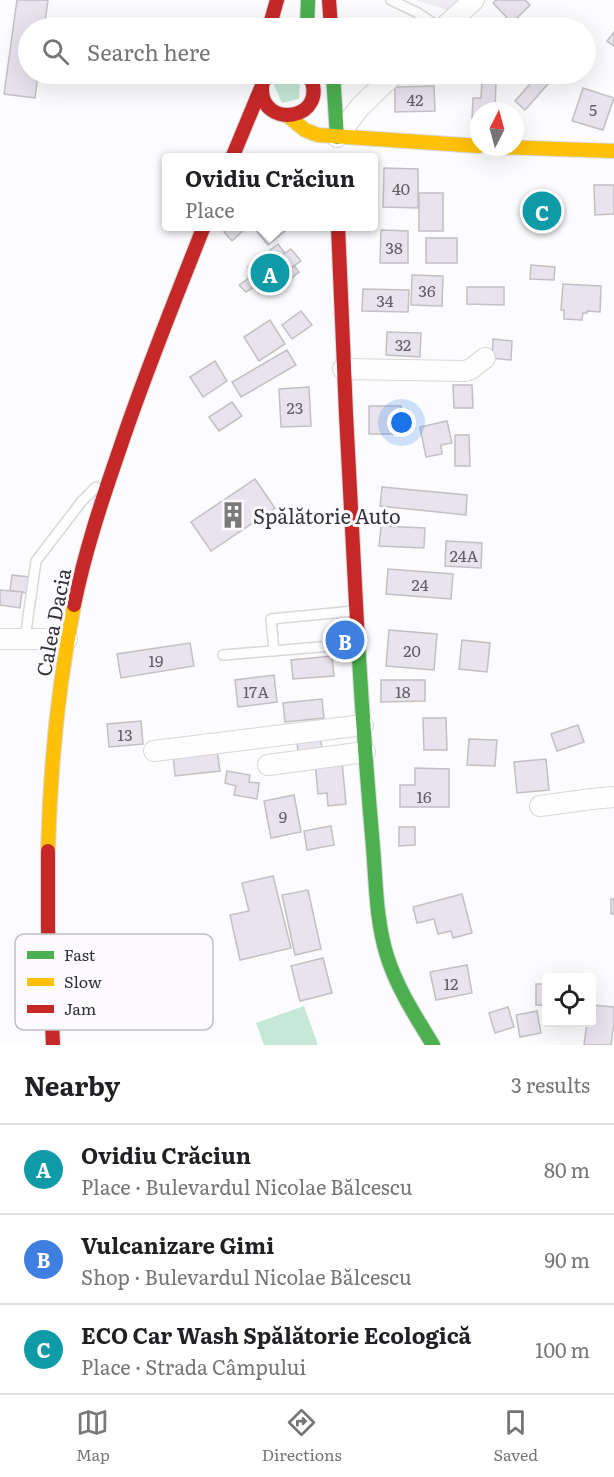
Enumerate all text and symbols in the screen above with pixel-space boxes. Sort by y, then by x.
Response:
search box [18,18,596,84]
icon: search [39,35,72,68]
text: Search here [87,35,210,68]
house number: 42 [407,87,423,111]
house number: 5 [589,97,597,121]
north arrow [470,102,524,156]
popup [162,153,378,231]
text: Ovidiu Crăciun [185,161,355,194]
house number: 40 [392,176,410,200]
pin: C [522,188,562,234]
text: Place [185,194,235,224]
house number: 38 [385,235,403,259]
pin: A [250,250,290,296]
house number: 36 [418,278,436,302]
house number: 34 [376,288,394,312]
house number: 32 [395,332,411,356]
house number: 23 [287,395,303,419]
your location [387,408,416,437]
building icon: Spălătorie Auto [218,500,248,530]
place label: Spălătorie Auto [253,500,401,530]
house number: 24A [450,543,479,567]
street label: Calea Dacia [27,565,77,679]
house number: 24 [412,572,429,596]
pin: B [326,618,364,662]
house number: 20 [403,638,421,662]
house number: 19 [149,648,163,672]
house number: 17A [243,679,269,703]
house number: 18 [395,679,411,703]
house number: 13 [117,722,133,746]
house number: 16 [416,784,432,808]
house number: 9 [279,804,287,828]
legend [15,934,213,1030]
text: Fast [64,942,96,966]
text: Slow [64,969,102,993]
house number: 12 [444,971,458,995]
map controls [542,973,596,1027]
button: locate [542,973,596,1027]
text: Jam [64,996,97,1020]
text: Nearby [24,1065,120,1104]
text: 3 results [511,1069,590,1099]
text: Ovidiu Crăciun [81,1138,251,1171]
text: A [36,1154,51,1184]
text: 80 m [544,1154,590,1184]
text: Place · Bulevardul Nicolae Bălcescu [81,1171,412,1201]
text: Vulcanizare Gimi [81,1228,274,1261]
text: B [37,1244,50,1274]
text: 90 m [545,1244,590,1274]
text: Shop · Bulevardul Nicolae Bălcescu [81,1261,412,1291]
text: ECO Car Wash Spălătorie Ecologică [81,1318,471,1351]
text: C [36,1334,51,1364]
text: 100 m [535,1334,590,1364]
text: Place · Strada Câmpului [81,1351,306,1381]
tab: Map [76,1406,110,1466]
tab: Directions [262,1406,342,1466]
tab: Saved [494,1406,538,1466]

